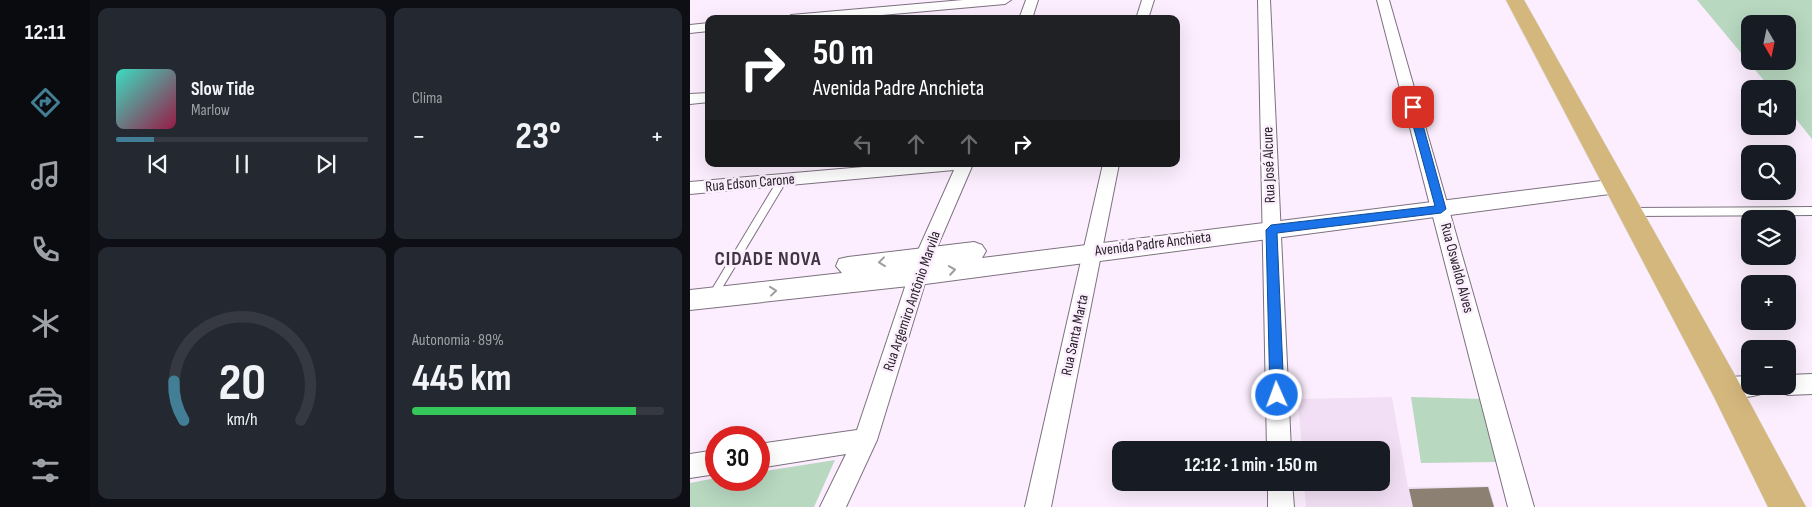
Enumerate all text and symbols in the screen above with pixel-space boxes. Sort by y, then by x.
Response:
north arrow [1741,15,1796,70]
map controls [1741,15,1796,395]
text: 12:11 [25,19,65,46]
text: 50 m [813,32,874,75]
icon: right [730,35,795,100]
text: Avenida Padre Anchieta [813,75,984,102]
text: Slow Tide [191,78,255,101]
button: sound [1741,80,1796,135]
icon: directions [28,85,63,120]
pin [1392,86,1434,128]
text: Clima [412,89,442,108]
icon: arrive [1399,93,1427,121]
text: Marlow [191,101,230,120]
text: 23° [515,114,561,159]
text: − [412,120,426,153]
text: + [650,120,664,153]
street label: Rua José Alcure [1258,127,1280,203]
icon: left [849,130,877,158]
icon: ahead [902,130,930,158]
icon: ahead [955,130,983,158]
icon: right [1008,130,1036,158]
button: search [1741,145,1796,200]
icon: previous [144,150,172,178]
icon: pause [228,150,256,178]
icon: next [312,150,340,178]
icon: music [28,158,63,193]
street label: Rua Edson Carone [705,170,795,196]
button: layers [1741,210,1796,265]
street label: Rua Oswaldo Alves [1436,221,1478,315]
street label: Avenida Padre Anchieta [1093,227,1212,261]
street label: Rua Argemiro Antônio Marvila [879,228,945,374]
icon: phone [28,232,63,267]
district label: CIDADE NOVA [715,247,821,271]
one-way arrow [878,256,886,267]
one-way arrow [948,265,956,276]
button: + [1741,275,1796,330]
one-way arrow [769,285,777,296]
street label: Rua Santa Marta [1057,293,1093,377]
icon: climate [28,306,63,341]
text: Autonomia · 89% [412,331,504,350]
button: − [1741,340,1796,395]
text: 20 [218,352,266,415]
text: 445 km [412,356,511,401]
position arrow [1250,368,1302,420]
icon: car [28,379,63,414]
text: km/h [227,409,257,430]
speed limit sign: 30 [705,426,770,491]
icon: filters [28,453,63,488]
text: 12:12 · 1 min · 150 m [1185,454,1317,477]

